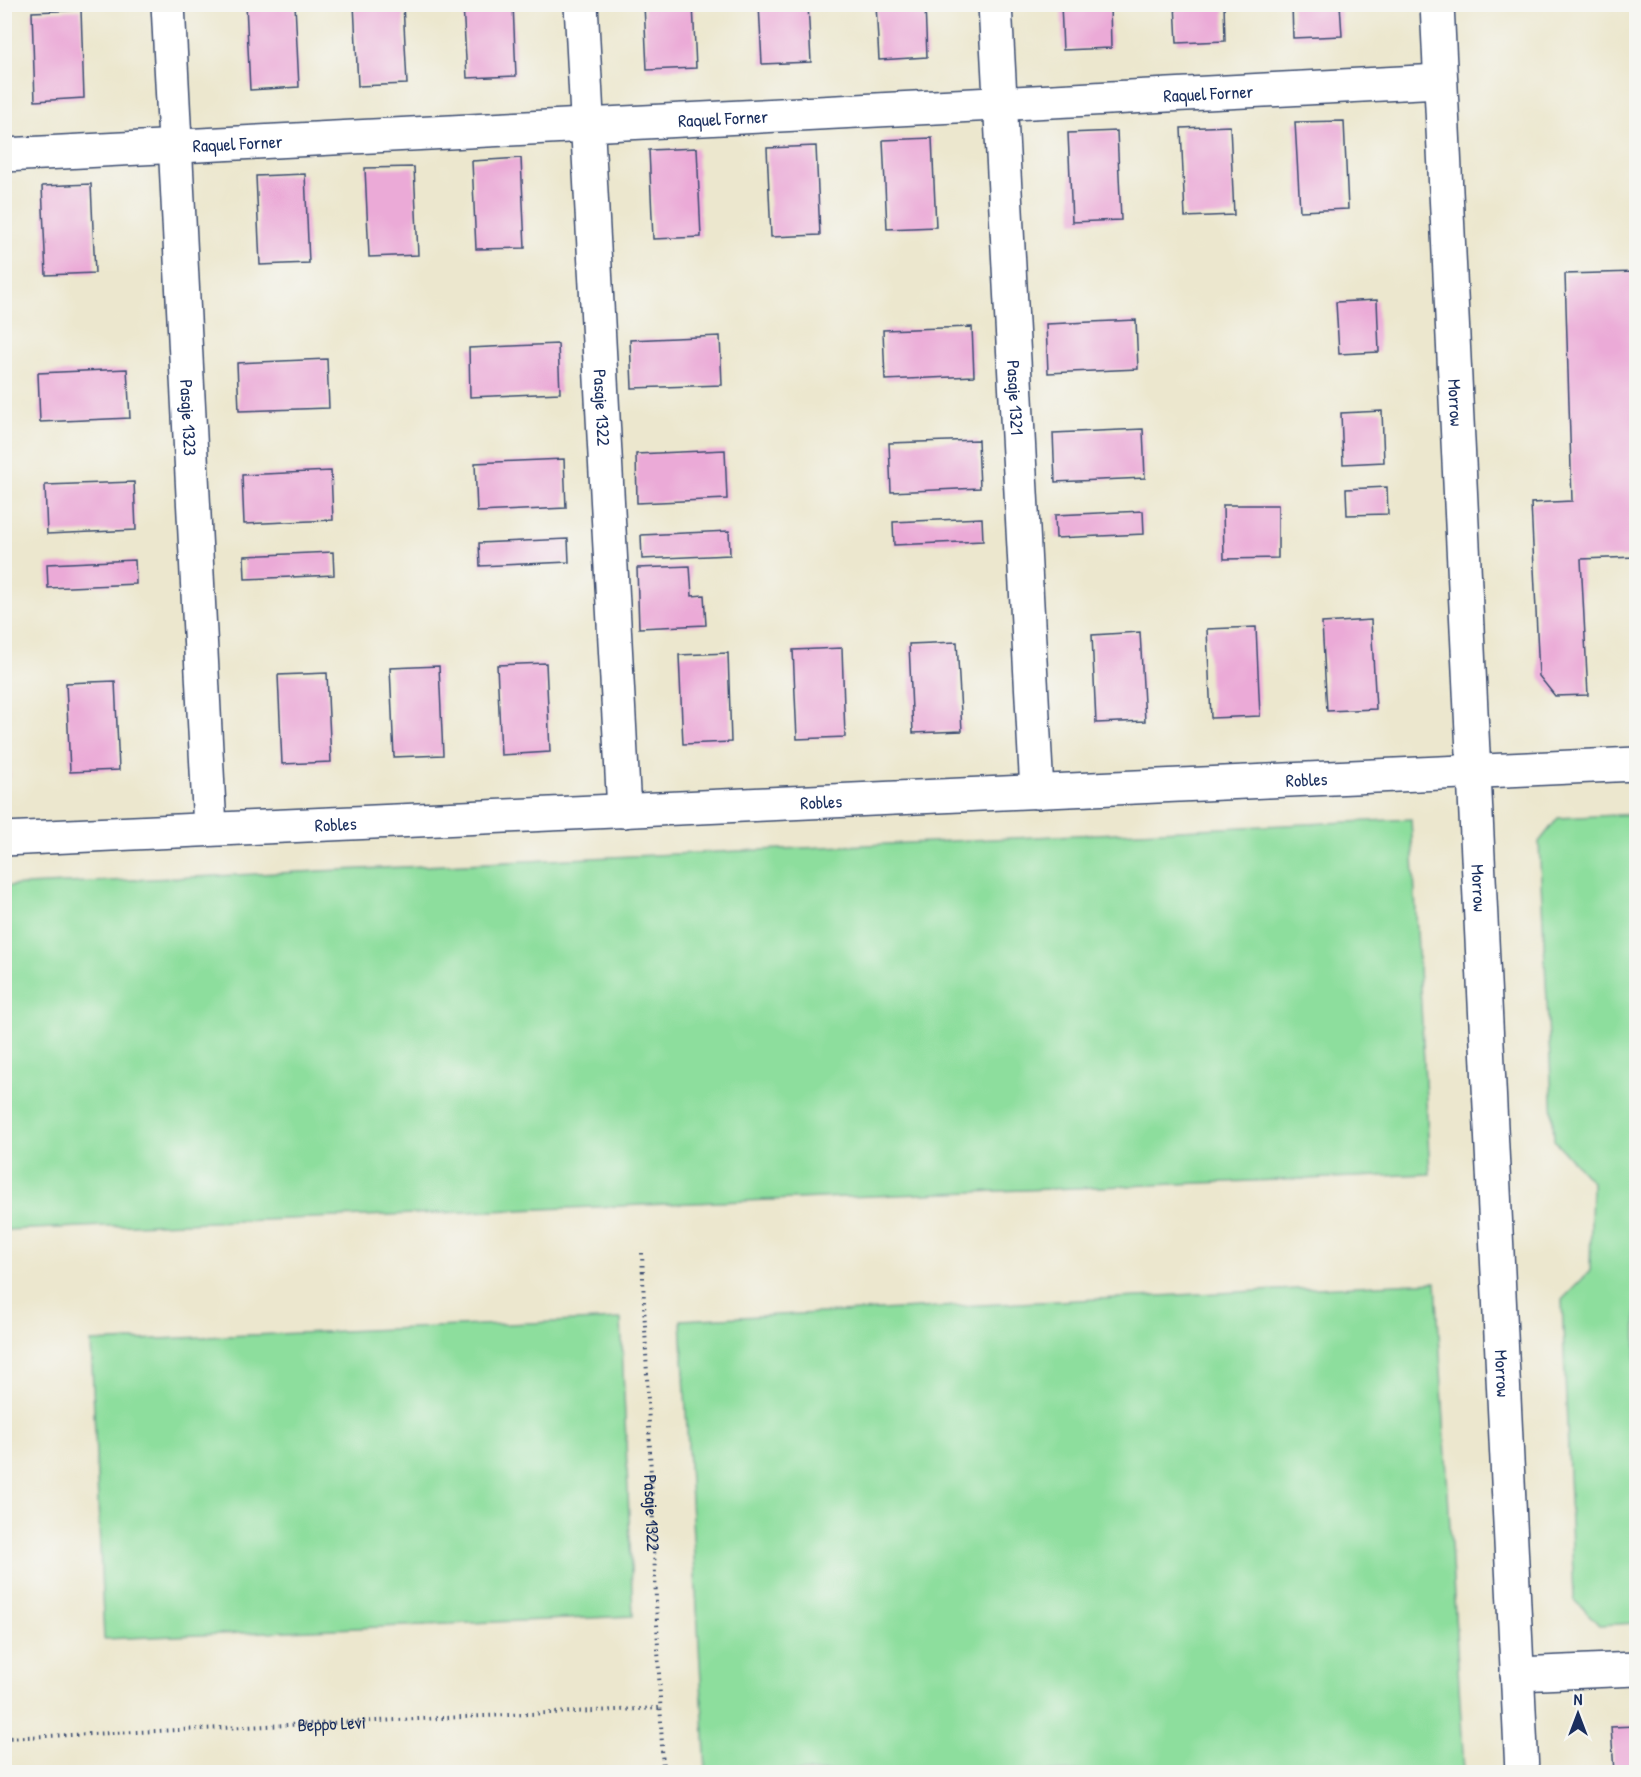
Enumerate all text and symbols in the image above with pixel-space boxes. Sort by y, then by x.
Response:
street label: Raquel Forner [1163,78,1254,108]
street label: Raquel Forner [677,103,769,133]
street label: Raquel Forner [192,128,283,158]
street label: Pasaje 1321 [1001,359,1030,435]
street label: Pasaje 1322 [588,368,617,447]
street label: Morrow [1443,378,1470,427]
street label: Pasaje 1323 [175,379,203,456]
street label: Robles [1285,766,1328,793]
street label: Robles [800,788,843,815]
street label: Robles [314,810,357,837]
street label: Morrow [1466,864,1493,912]
street label: Morrow [1489,1349,1516,1398]
street label: Pasaje 1322 [638,1474,667,1552]
north arrow [1548,1684,1608,1744]
text: N [1574,1688,1583,1710]
street label: Beppo Levi [297,1709,366,1737]

